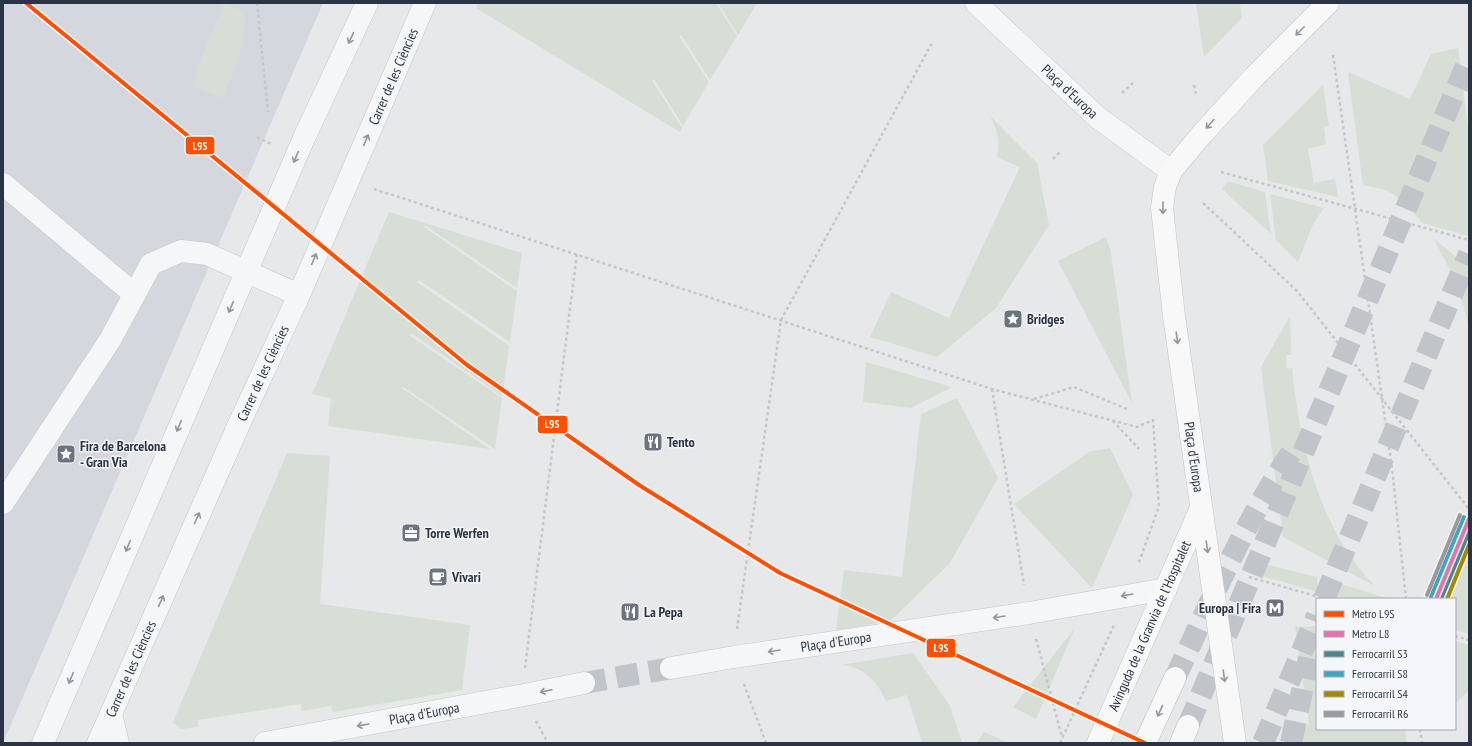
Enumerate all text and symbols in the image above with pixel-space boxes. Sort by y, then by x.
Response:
street label: Carrer de les Ciències [364,25,422,128]
one-way arrow [1295,26,1305,35]
one-way arrow [347,32,354,44]
street label: Plaça d'Europa [1038,61,1102,122]
one-way arrow [1206,119,1215,129]
one-way arrow [363,135,370,147]
line badge: L9S [185,136,215,155]
text: L9S [193,139,208,153]
one-way arrow [292,150,300,162]
one-way arrow [1159,201,1167,214]
one-way arrow [311,254,319,266]
one-way arrow [227,301,234,313]
place icon: Bridges [1002,308,1024,330]
place label: Bridges [1027,310,1065,328]
street label: Carrer de les Ciències [233,322,293,424]
one-way arrow [1173,331,1181,344]
line badge: L9S [537,415,568,434]
text: L9S [545,417,560,431]
one-way arrow [175,420,183,432]
street label: Plaça d'Europa [1180,421,1208,493]
restaurant icon: Tento [642,431,664,453]
place label: Tento [667,433,695,451]
place label: Fira de Barcelona - Gran Via [80,437,166,471]
place icon: Fira de Barcelona - Gran Via [55,443,77,465]
one-way arrow [194,513,201,525]
office icon: Torre Werfen [400,522,422,544]
place label: Torre Werfen [425,524,489,542]
street label: Avinguda de la Granvia de l'Hospitalet [1104,538,1195,714]
one-way arrow [123,539,131,551]
one-way arrow [1203,540,1211,553]
cafe icon: Vivari [427,566,449,588]
place label: Vivari [451,568,481,586]
one-way arrow [1121,592,1134,600]
one-way arrow [157,595,165,607]
metro station icon: Europa | Fira [1264,597,1286,619]
legend [1316,598,1456,730]
place label: Europa | Fira [1199,599,1261,617]
restaurant icon: La Pepa [619,601,641,623]
place label: La Pepa [644,603,683,621]
text: Metro L9S [1352,606,1394,621]
one-way arrow [993,613,1006,621]
street label: Carrer de les Ciències [102,618,160,720]
text: Metro L8 [1352,626,1389,641]
street label: Plaça d'Europa [799,628,872,656]
line badge: L9S [926,638,956,658]
text: L9S [934,641,949,655]
text: Ferrocarril S3 [1352,646,1408,661]
one-way arrow [768,647,781,655]
text: Ferrocarril S8 [1352,666,1408,681]
one-way arrow [1220,669,1228,682]
one-way arrow [66,672,74,684]
text: Ferrocarril S4 [1352,686,1408,701]
one-way arrow [540,687,553,695]
street label: Plaça d'Europa [388,698,461,729]
one-way arrow [1156,704,1163,716]
text: Ferrocarril R6 [1352,706,1408,721]
one-way arrow [357,721,370,729]

